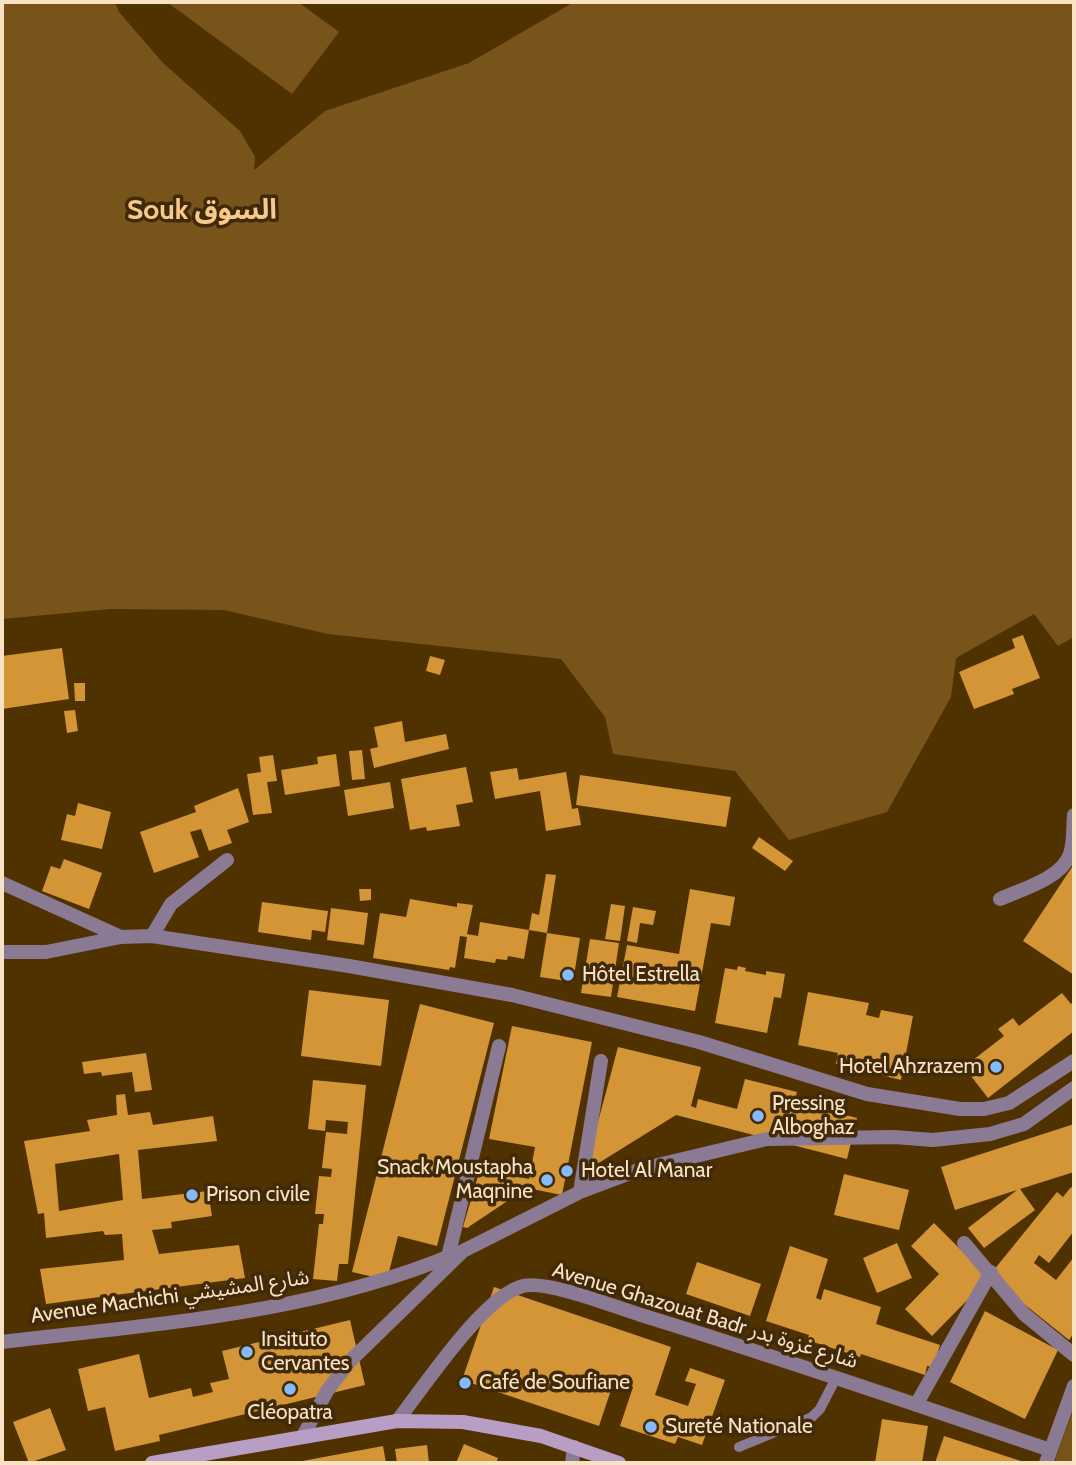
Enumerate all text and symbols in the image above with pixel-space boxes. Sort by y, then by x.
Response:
district label: Souk السوق [127,194,277,228]
place label: Hôtel Estrella [582,962,700,988]
marker: Hôtel Estrella [560,967,576,983]
place label: Hotel Ahzrazem [839,1054,982,1080]
marker: Hotel Ahzrazem [988,1059,1004,1075]
place label: Pressing Alboghaz [772,1091,855,1141]
marker: Pressing Alboghaz [750,1108,766,1124]
place label: Snack Moustapha Maqnine [377,1155,533,1205]
place label: Hotel Al Manar [581,1158,712,1184]
marker: Hotel Al Manar [559,1163,575,1179]
marker: Snack Moustapha Maqnine [539,1172,555,1188]
place label: Prison civile [206,1182,310,1208]
marker: Prison civile [184,1187,200,1203]
street label: Avenue Ghazouat Badr شارع غزوة بدر [549,1257,861,1375]
street label: Avenue Machichi شارع المشيشي [29,1265,311,1329]
place label: Insituto Cervantes [261,1327,349,1377]
marker: Insituto Cervantes [239,1344,255,1360]
place label: Café de Soufiane [479,1370,630,1396]
marker: Café de Soufiane [457,1375,473,1391]
marker: Cléopatra [282,1381,298,1397]
place label: Cléopatra [247,1400,333,1426]
place label: Sureté Nationale [665,1414,813,1440]
marker: Sureté Nationale [643,1419,659,1435]

